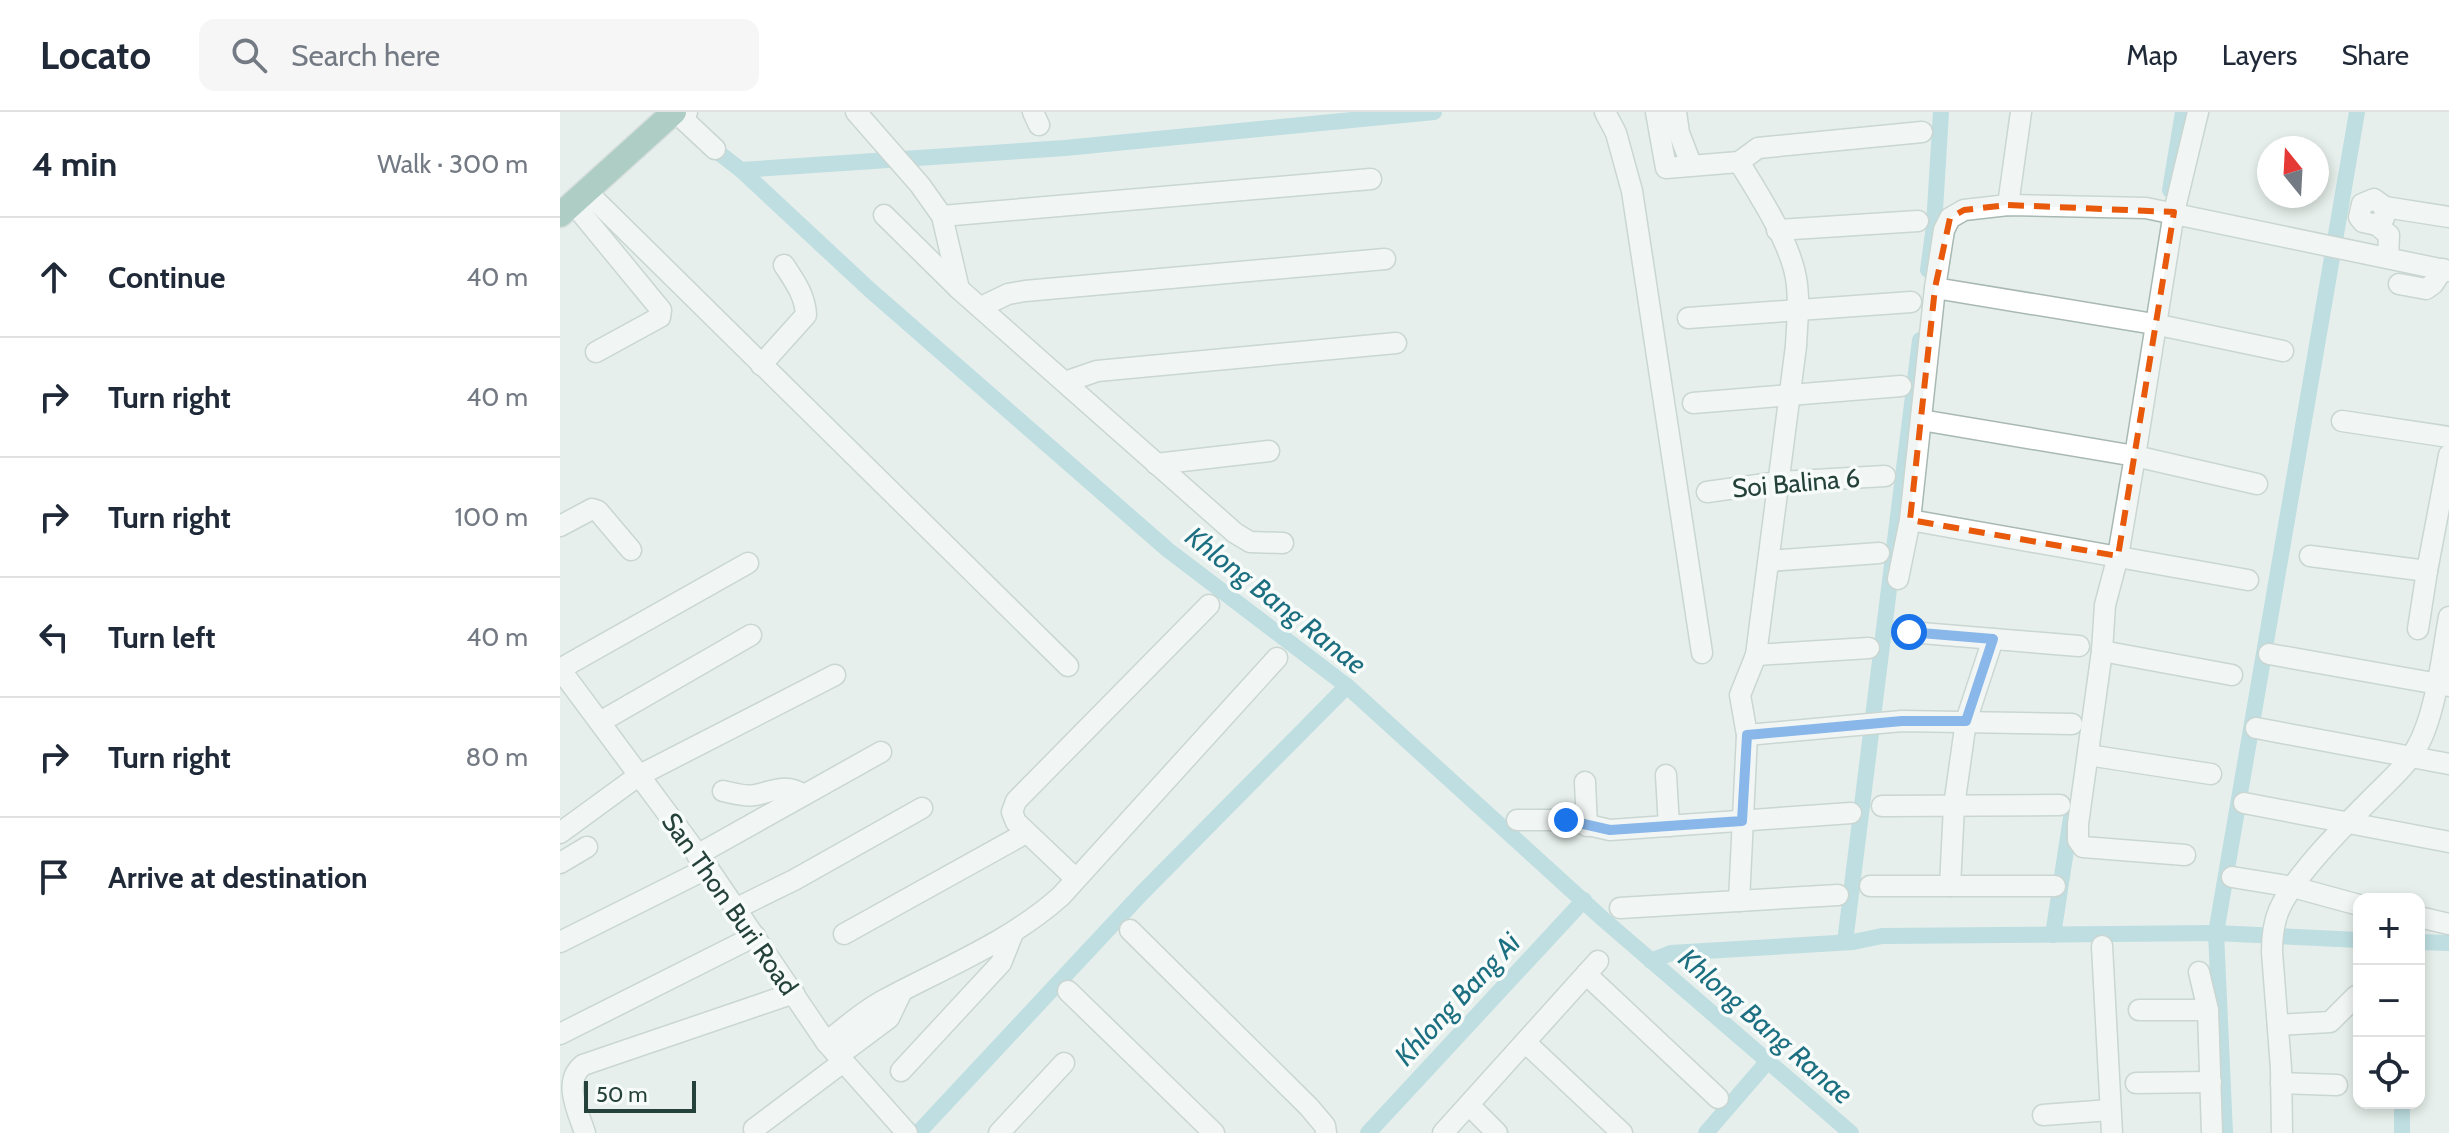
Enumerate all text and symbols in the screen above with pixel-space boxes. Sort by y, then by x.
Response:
search box [199,19,759,91]
text: Locato [40,32,151,79]
icon: search [227,33,271,77]
text: Search here [291,37,440,74]
text: Map [2126,38,2178,72]
text: Layers [2222,38,2297,72]
text: Share [2341,38,2409,72]
north arrow [2257,136,2329,208]
text: 4 min [32,143,117,185]
text: Walk · 300 m [377,148,528,180]
icon: ahead [32,255,76,299]
text: Continue [108,259,225,296]
text: 40 m [466,261,528,293]
icon: right [32,375,76,419]
text: Turn right [108,379,231,416]
text: 40 m [466,381,528,413]
street label: Soi Balina 6 [1731,461,1861,505]
icon: right [32,495,76,539]
text: Turn right [108,499,231,536]
text: 100 m [455,501,528,533]
water label: Khlong Bang Ranae [1179,519,1373,681]
route start [1891,614,1927,650]
icon: left [32,615,76,659]
text: Turn left [108,619,216,656]
text: 40 m [466,621,528,653]
icon: right [32,735,76,779]
text: Turn right [108,739,231,776]
text: 80 m [465,741,528,773]
route end [1548,802,1584,838]
street label: San Thon Buri Road [655,807,805,1001]
icon: arrive [32,855,76,899]
text: Arrive at destination [108,859,368,896]
map controls [2353,893,2425,1109]
button: + [2353,893,2425,965]
water label: Khlong Bang Ai [1387,925,1528,1072]
water label: Khlong Bang Ranae [1672,941,1860,1111]
button: − [2353,965,2425,1037]
button: locate [2353,1037,2425,1109]
scale bar [584,1077,696,1113]
text: 50 m [596,1081,648,1108]

